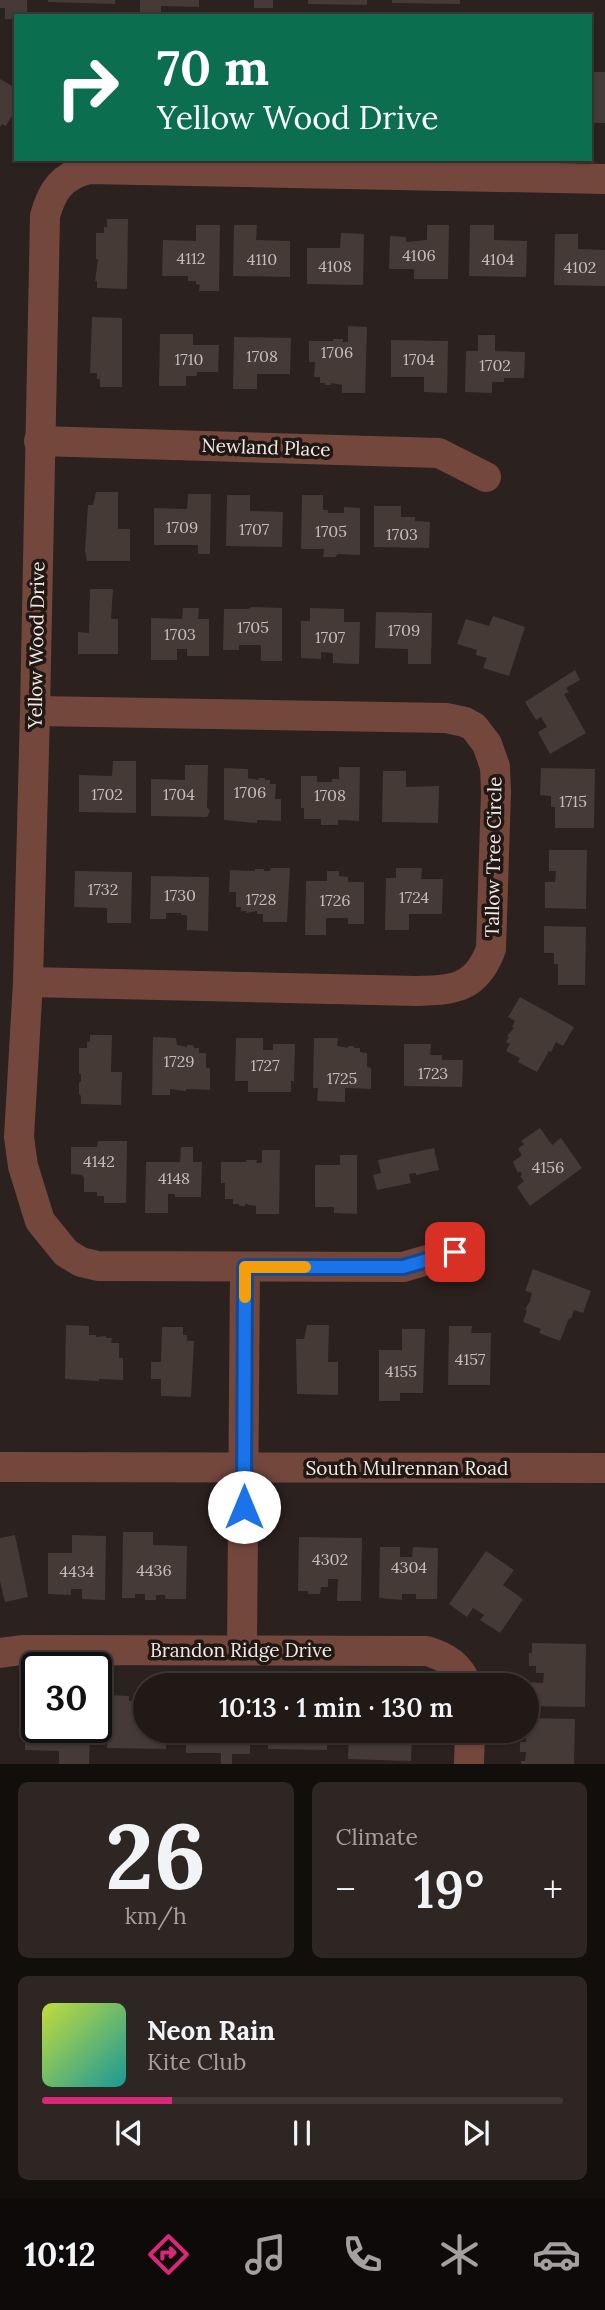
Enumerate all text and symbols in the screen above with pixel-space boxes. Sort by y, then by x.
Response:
text: 70 m [157,36,269,98]
icon: right [42,42,133,133]
text: Yellow Wood Drive [157,97,439,138]
house number: 4106 [402,245,436,265]
house number: 4112 [177,248,205,268]
house number: 4110 [247,249,277,269]
house number: 4104 [481,249,515,269]
house number: 4108 [318,256,352,276]
house number: 4102 [564,257,596,277]
house number: 1706 [321,342,353,362]
house number: 1708 [246,346,278,366]
house number: 1710 [175,349,204,369]
house number: 1704 [403,349,435,369]
house number: 1702 [479,355,511,375]
street label: Newland Place [201,433,331,461]
house number: 1709 [166,517,198,537]
house number: 1707 [239,519,270,539]
house number: 1705 [315,521,347,541]
house number: 1703 [386,524,418,544]
street label: Yellow Wood Drive [23,561,49,730]
house number: 1705 [237,617,269,637]
house number: 1709 [388,620,420,640]
house number: 1703 [164,624,196,644]
house number: 1707 [315,627,346,647]
street label: Tallow Tree Circle [480,776,506,938]
house number: 1706 [234,782,266,802]
house number: 1702 [91,784,123,804]
house number: 1704 [163,784,195,804]
house number: 1708 [314,785,346,805]
house number: 1715 [559,791,587,811]
house number: 1732 [88,879,118,899]
house number: 1730 [164,885,196,905]
house number: 1724 [399,887,429,907]
house number: 1728 [246,889,276,909]
house number: 1726 [319,890,351,910]
house number: 1729 [163,1051,195,1071]
house number: 1727 [250,1055,280,1075]
house number: 1723 [418,1063,448,1083]
house number: 1725 [327,1068,357,1088]
house number: 4142 [83,1151,115,1171]
house number: 4156 [532,1157,564,1177]
house number: 4148 [158,1168,190,1188]
pin [425,1222,485,1282]
icon: arrive [436,1233,474,1271]
house number: 4157 [455,1349,486,1369]
house number: 4155 [385,1361,417,1381]
street label: South Mulrennan Road [306,1456,508,1480]
position arrow [207,1470,281,1544]
house number: 4302 [312,1549,348,1569]
house number: 4304 [391,1557,427,1577]
house number: 4436 [136,1560,172,1580]
house number: 4434 [60,1561,95,1581]
street label: Brandon Ridge Drive [150,1638,332,1662]
speed limit sign: 30 [21,1652,112,1743]
text: 10:13 · 1 min · 130 m [219,1691,453,1724]
text: 26 [105,1797,206,1914]
text: Climate [336,1822,418,1851]
text: 19° [414,1856,485,1922]
text: − [336,1865,356,1913]
text: + [543,1865,563,1913]
text: km/h [125,1901,187,1930]
text: Neon Rain [147,2014,275,2047]
text: Kite Club [147,2047,246,2076]
icon: previous [110,2114,148,2152]
icon: pause [283,2114,321,2152]
icon: next [457,2114,495,2152]
icon: directions [144,2230,193,2279]
icon: music [241,2230,290,2279]
icon: phone [338,2230,387,2279]
icon: climate [435,2230,484,2279]
icon: car [532,2230,581,2279]
text: 10:12 [24,2234,95,2275]

